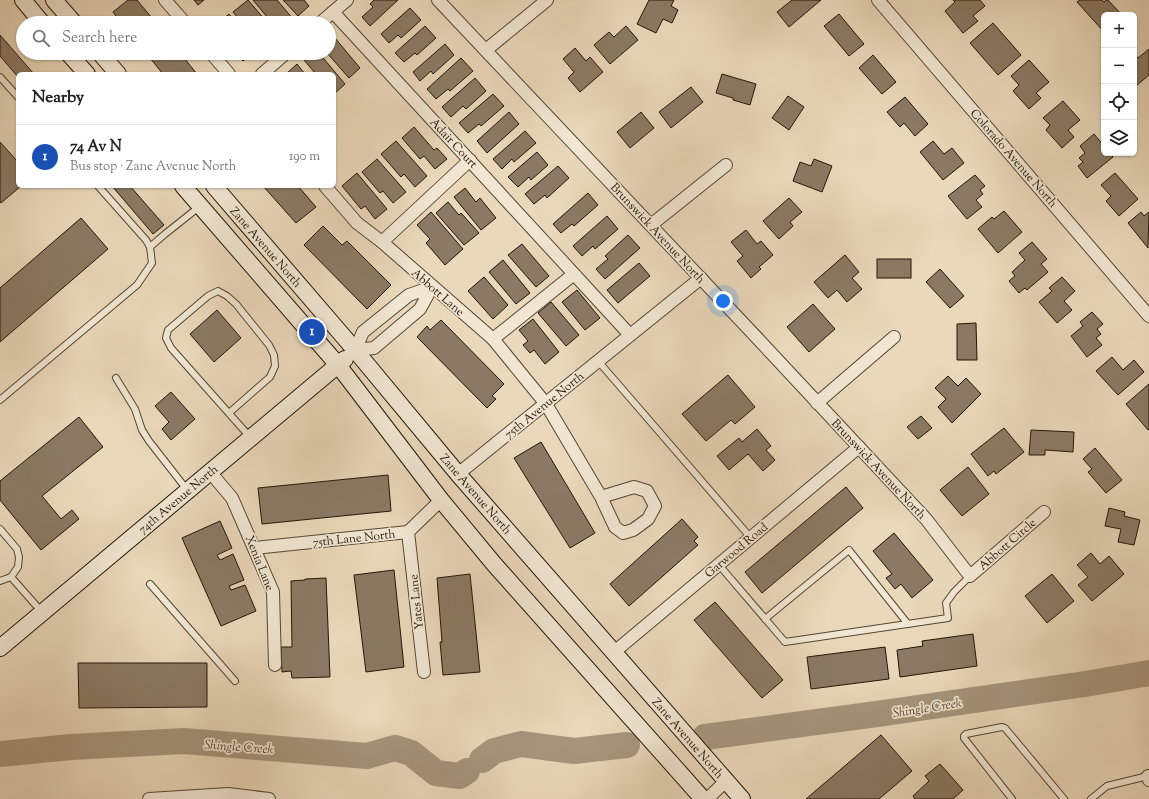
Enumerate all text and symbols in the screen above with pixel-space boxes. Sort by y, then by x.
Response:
map controls [1101,12,1137,156]
button: + [1101,12,1137,48]
search box [16,16,336,60]
icon: search [30,27,52,49]
text: Search here [62,28,137,49]
button: − [1101,48,1137,84]
button: locate [1101,84,1137,120]
text: Nearby [32,86,84,110]
street label: Colorado Avenue North [965,105,1061,212]
street label: Adair Court [425,114,481,173]
button: layers [1101,120,1137,156]
text: 74 Av N [70,137,122,158]
text: 1 [43,148,47,166]
text: 190 m [289,148,320,166]
text: Bus stop · Zane Avenue North [70,158,236,176]
street label: Brunswick Avenue North [606,179,709,288]
street label: Zane Avenue North [225,203,305,292]
street label: Abbott Lane [407,265,468,321]
your location [713,291,733,311]
pin: 1 [299,317,325,347]
street label: 75th Avenue North [501,368,588,444]
street label: Brunswick Avenue North [827,415,930,524]
street label: Zane Avenue North [435,450,515,539]
street label: 74th Avenue North [135,461,222,539]
street label: Abbott Circle [975,514,1041,575]
street label: Garwood Road [701,519,772,583]
street label: 75th Lane North [312,526,396,552]
street label: Xenia Lane [240,533,278,594]
street label: Yates Lane [405,573,429,630]
street label: Zane Avenue North [647,694,727,783]
water label: Shingle Creek [892,695,963,723]
water label: Shingle Creek [204,737,274,759]

